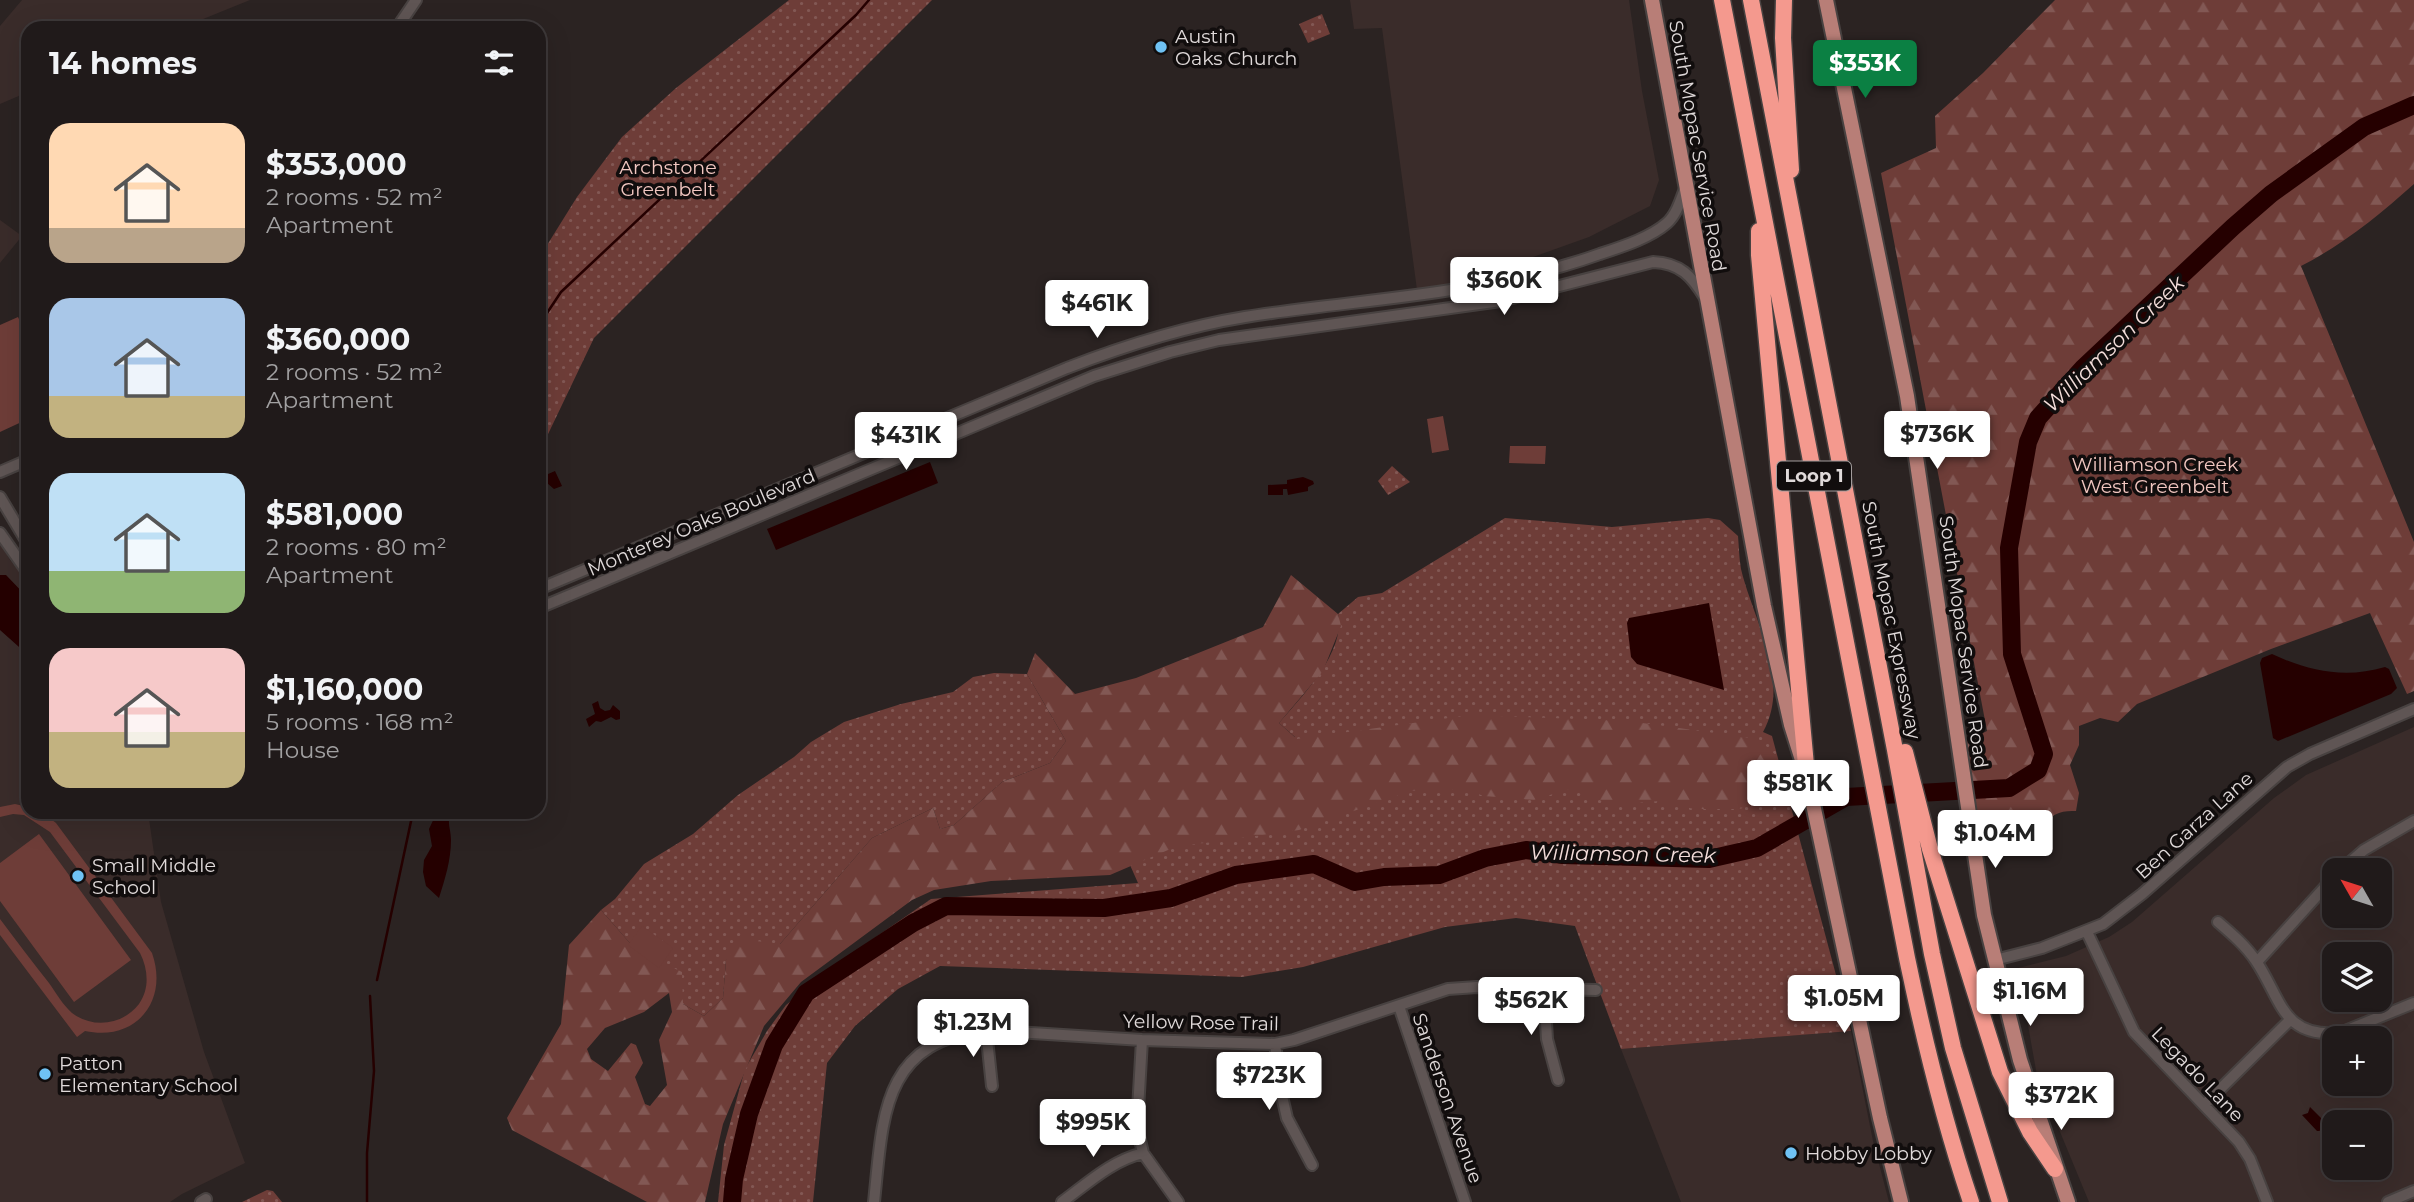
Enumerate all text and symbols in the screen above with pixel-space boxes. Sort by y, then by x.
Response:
street label: South Mopac Service Road [1664,19,1731,274]
place label: Austin Oaks Church [1175,25,1297,70]
marker: Austin Oaks Church [1153,39,1169,55]
pin: $353K [1816,41,1914,100]
icon: filters [480,44,518,82]
text: 14 homes [49,45,197,82]
text: $353K [1829,49,1901,77]
text: $353,000 [266,146,407,183]
icon: home [105,151,189,235]
park label: Archstone Greenbelt [619,156,717,201]
text: 2 rooms · 52 m² [266,183,443,211]
text: Apartment [266,211,394,239]
pin: $360K [1455,258,1553,317]
text: $360K [1466,266,1542,294]
water label: Williamson Creek [2038,269,2190,417]
pin: $461K [1048,280,1146,340]
text: $461K [1061,289,1133,317]
text: $360,000 [266,321,410,358]
icon: home [105,326,189,410]
text: 2 rooms · 52 m² [266,358,443,386]
text: Apartment [266,386,394,414]
pin: $431K [857,412,955,472]
pin: $736K [1888,412,1986,471]
text: $736K [1900,420,1974,448]
text: $431K [871,421,941,449]
park label: Williamson Creek West Greenbelt [2072,453,2239,498]
road number: Loop 1 [1777,462,1851,490]
street label: Monterey Oaks Boulevard [584,464,818,581]
text: $581,000 [266,496,403,533]
street label: South Mopac Expressway [1857,499,1926,742]
icon: home [105,501,189,585]
street label: South Mopac Service Road [1934,514,1993,770]
text: 2 rooms · 80 m² [266,533,447,561]
text: Apartment [266,561,394,589]
text: $1,160,000 [266,671,423,708]
icon: home [105,676,189,760]
text: 5 rooms · 168 m² [266,708,454,736]
text: House [266,736,340,764]
pin: $581K [1749,760,1847,820]
street label: Ben Garza Lane [2131,767,2258,884]
text: $581K [1763,769,1833,797]
pin: $1.04M [1938,810,2052,870]
text: $1.04M [1954,819,2036,847]
water label: Williamson Creek [1530,839,1718,868]
place label: Small Middle School [92,854,216,899]
north arrow [2322,858,2392,928]
map controls [2322,858,2392,1180]
marker: Small Middle School [70,868,86,884]
button: layers [2322,942,2392,1012]
pin: $1.16M [1973,968,2087,1028]
pin: $1.05M [1787,976,1901,1035]
text: $1.16M [1993,977,2067,1005]
pin: $562K [1482,978,1580,1037]
text: $1.05M [1804,984,1884,1012]
text: $562K [1494,986,1568,1014]
pin: $1.23M [916,1000,1030,1059]
text: $1.23M [934,1008,1012,1036]
street label: Yellow Rose Trail [1123,1010,1279,1035]
street label: Sanderson Avenue [1408,1010,1487,1186]
street label: Legado Lane [2147,1022,2249,1127]
button: + [2322,1026,2392,1096]
place label: Patton Elementary School [59,1052,238,1097]
pin: $723K [1220,1052,1318,1112]
text: $723K [1233,1061,1305,1089]
marker: Patton Elementary School [37,1066,53,1082]
pin: $372K [2012,1072,2110,1132]
text: $372K [2025,1081,2097,1109]
pin: $995K [1044,1100,1142,1159]
text: $995K [1056,1108,1130,1136]
button: − [2322,1110,2392,1180]
place label: Hobby Lobby [1805,1142,1933,1165]
marker: Hobby Lobby [1783,1145,1799,1161]

